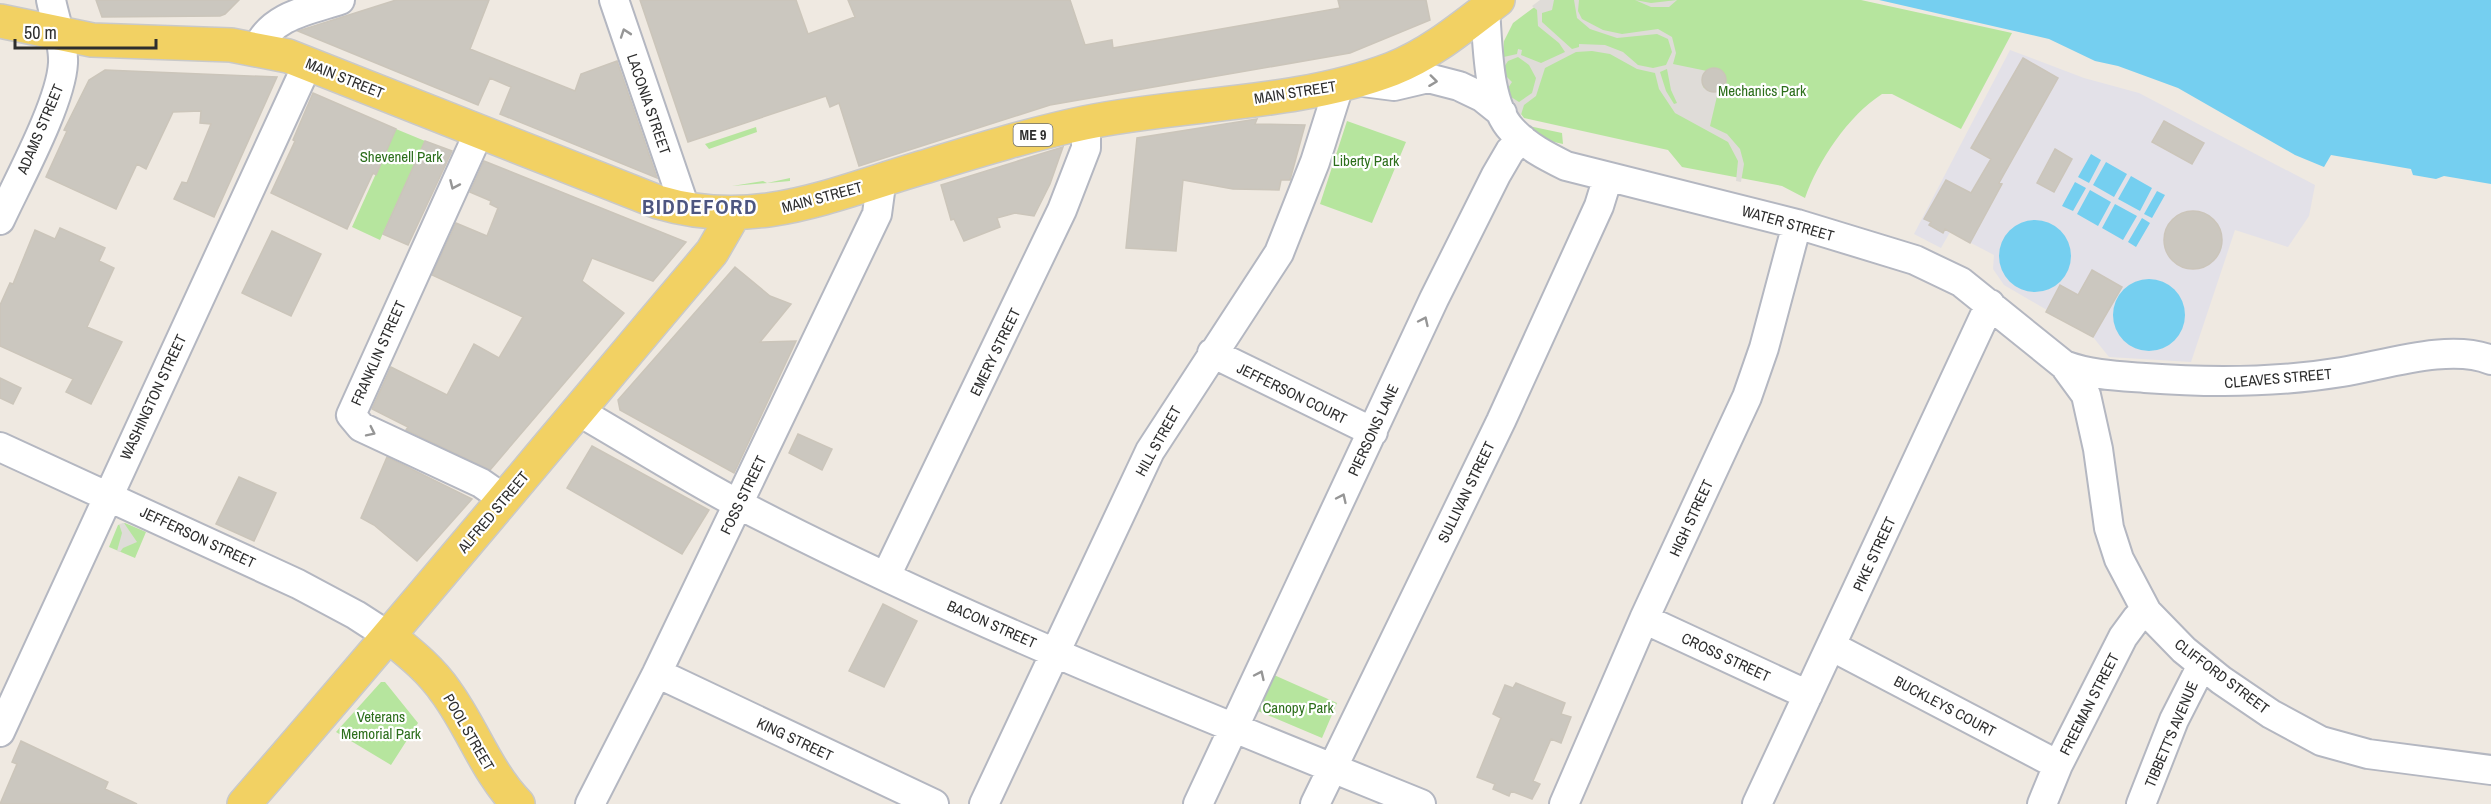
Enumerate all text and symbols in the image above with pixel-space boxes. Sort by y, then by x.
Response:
scale bar [15,12,156,50]
text: 50 m [24,20,57,45]
one-way arrow [620,29,633,39]
street label: LACONIA STREET [622,51,676,158]
street label: MAIN STREET [303,53,388,103]
one-way arrow [1428,74,1437,87]
street label: MAIN STREET [1253,75,1338,109]
street label: ADAMS STREET [11,80,69,178]
park label: Mechanics Park [1718,80,1807,101]
road number: ME 9 [1014,124,1052,146]
park label: Shevenell Park [360,146,443,167]
park label: Liberty Park [1333,150,1400,171]
street label: MAIN STREET [779,176,865,218]
one-way arrow [450,178,462,189]
district label: BIDDEFORD [642,192,758,221]
street label: WATER STREET [1739,200,1837,246]
street label: FRANKLIN STREET [345,297,411,409]
street label: EMERY STREET [965,304,1026,399]
one-way arrow [1417,316,1429,327]
street label: WASHINGTON STREET [115,330,191,463]
street label: JEFFERSON COURT [1233,357,1351,429]
street label: CLEAVES STREET [2223,363,2333,393]
street label: PIERSONS LANE [1343,381,1403,479]
street label: HILL STREET [1130,402,1186,480]
one-way arrow [364,425,375,436]
street label: SULLIVAN STREET [1432,437,1500,546]
street label: FOSS STREET [715,452,771,538]
street label: ALFRED STREET [452,466,534,558]
street label: HIGH STREET [1664,476,1718,560]
one-way arrow [1335,493,1347,504]
street label: JEFFERSON STREET [137,501,260,573]
street label: PIKE STREET [1848,513,1901,595]
street label: BACON STREET [944,595,1040,653]
street label: CROSS STREET [1678,627,1774,687]
street label: CLIFFORD STREET [2170,633,2274,719]
street label: FREEMAN STREET [2054,649,2124,759]
one-way arrow [1252,670,1264,681]
street label: BUCKLEYS COURT [1890,670,2000,742]
street label: TIBBETT'S AVENUE [2139,678,2203,790]
street label: POOL STREET [438,690,500,775]
park label: Canopy Park [1262,697,1334,718]
park label: Veterans Memorial Park [341,706,422,744]
street label: KING STREET [753,712,837,766]

